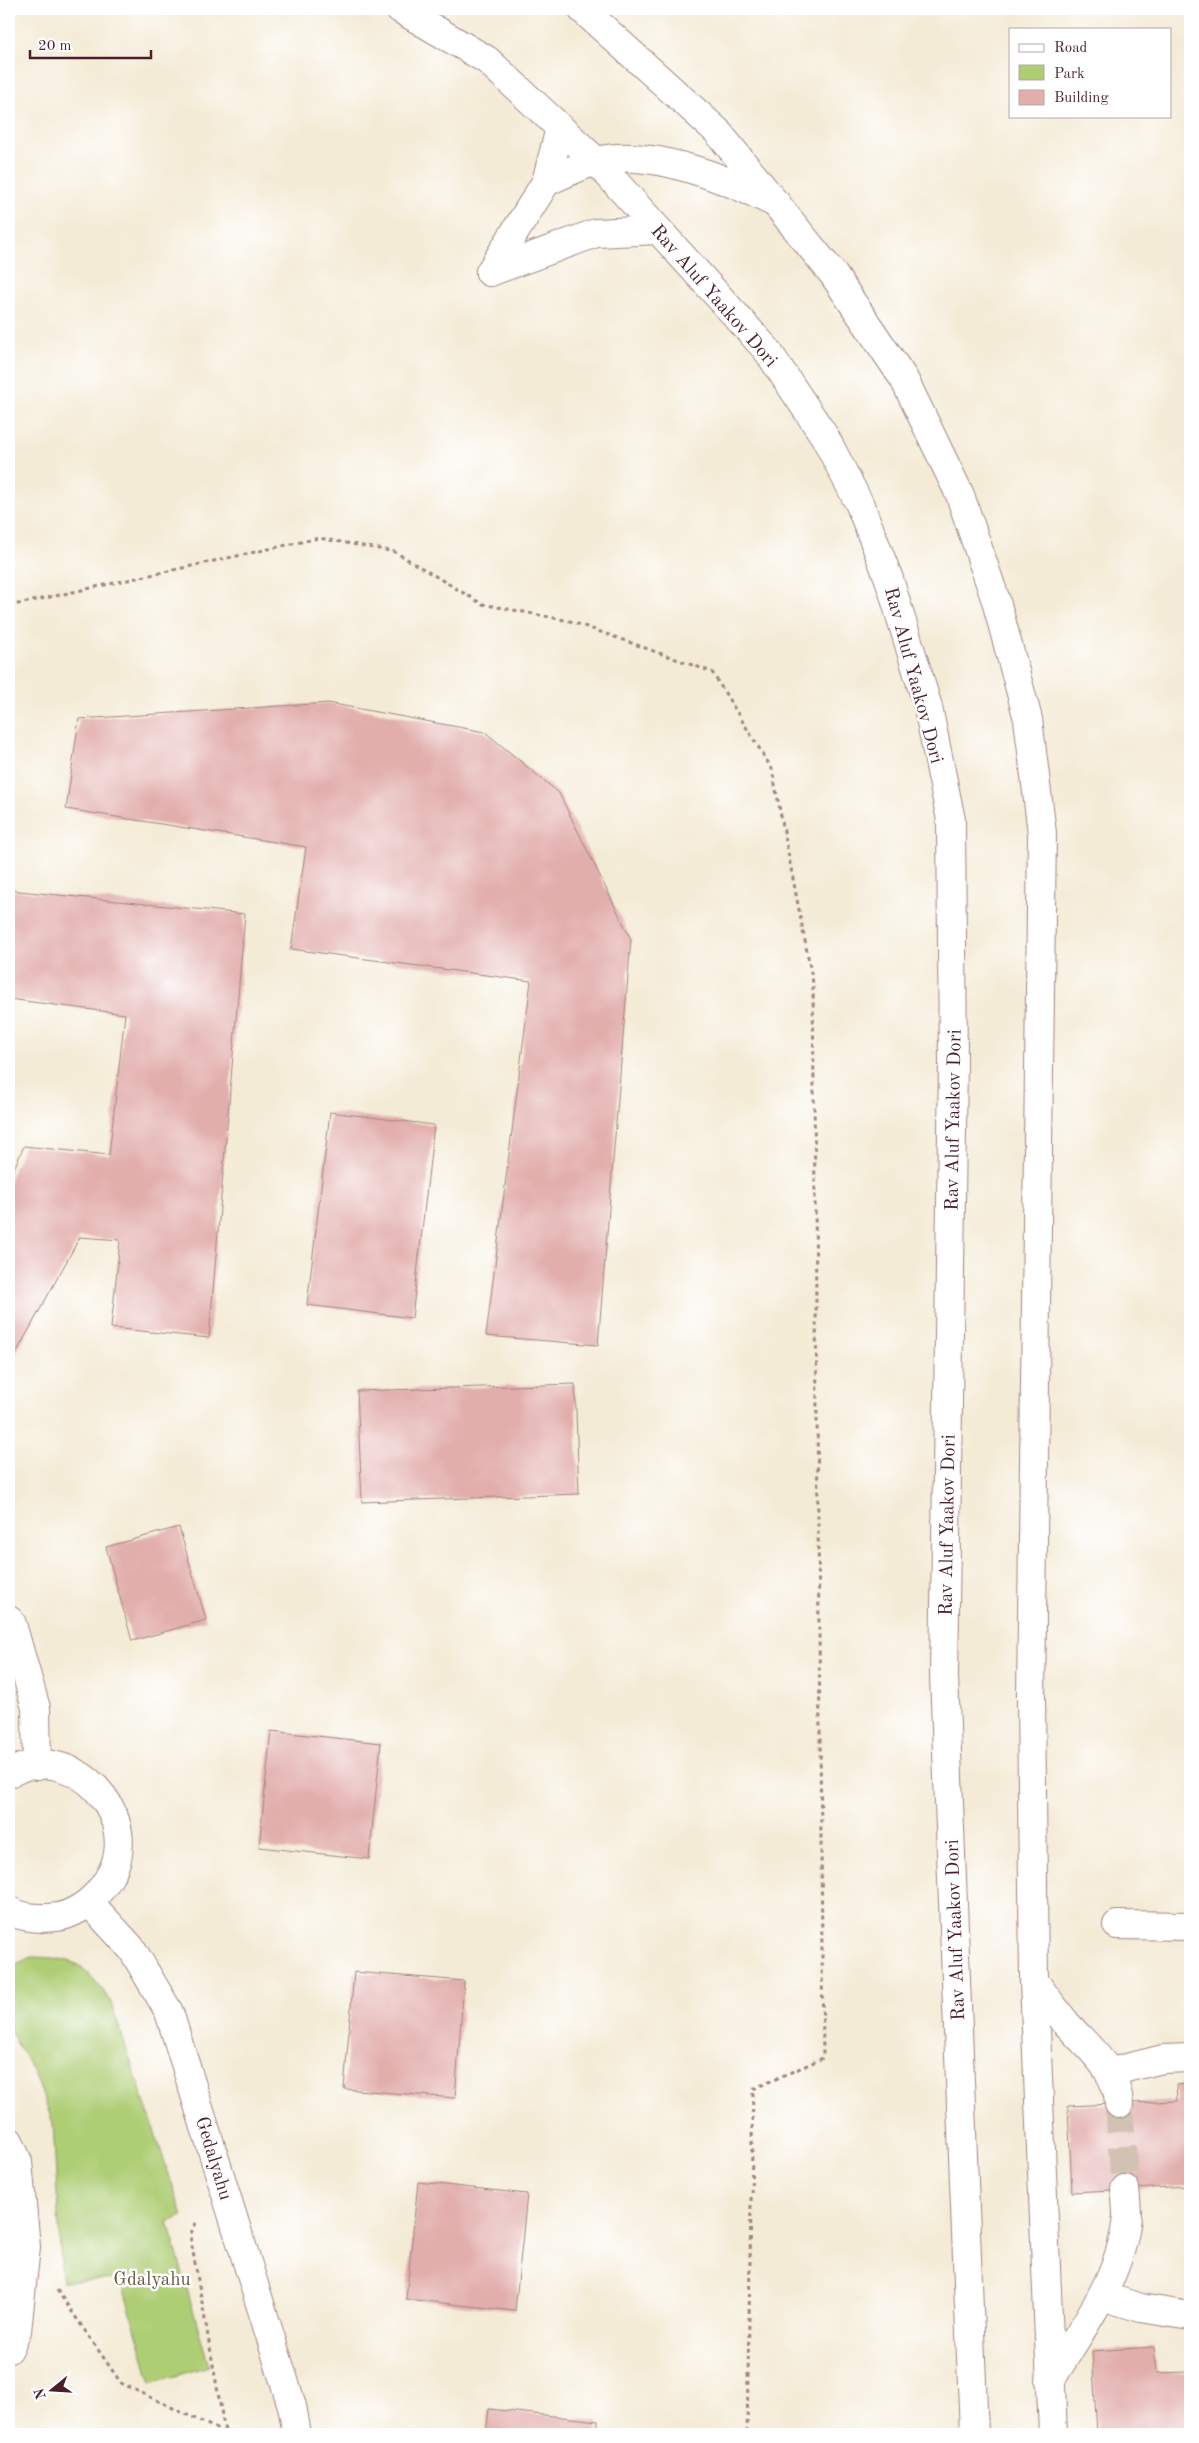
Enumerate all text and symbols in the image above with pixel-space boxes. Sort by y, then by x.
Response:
scale bar [30,28,151,60]
legend [1009,28,1172,118]
text: 20 m [38,39,72,54]
text: Road [1054,41,1088,56]
text: Park [1054,67,1085,82]
text: Building [1054,91,1109,106]
street label: Rav Aluf Yaakov Dori [646,222,780,371]
street label: Rav Aluf Yaakov Dori [880,585,945,766]
street label: Rav Aluf Yaakov Dori [943,1029,966,1211]
street label: Rav Aluf Yaakov Dori [937,1434,960,1616]
street label: Rav Aluf Yaakov Dori [944,1839,969,2021]
street label: Gedalyahu [191,2115,234,2203]
park label: Gdalyahu [113,2271,191,2290]
north arrow [28,2366,78,2416]
text: N [32,2386,49,2401]

